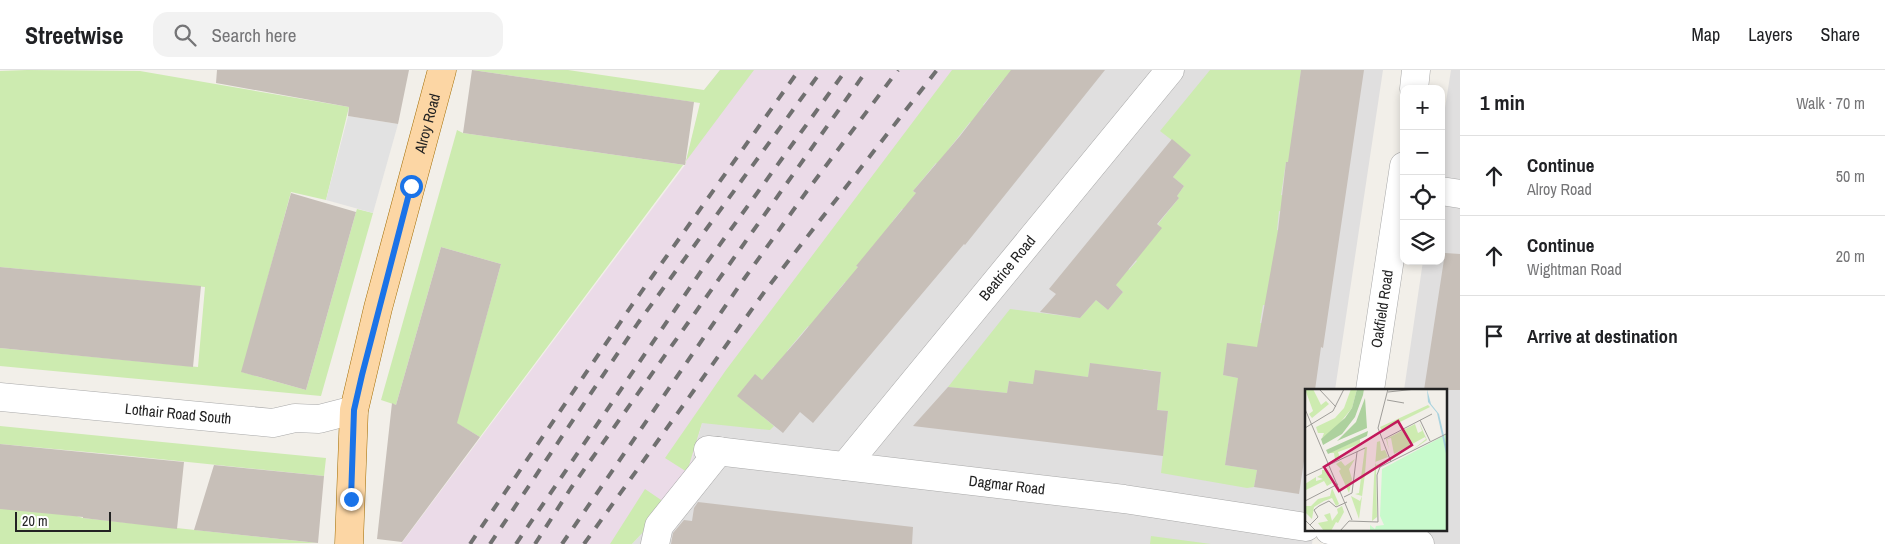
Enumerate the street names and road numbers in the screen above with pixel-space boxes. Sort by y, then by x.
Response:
street label: Alroy Road [409,91,445,156]
street label: Beatrice Road [974,231,1040,305]
street label: Oakfield Road [1366,268,1398,349]
street label: Lothair Road South [124,398,232,429]
street label: Dagmar Road [968,470,1046,500]

